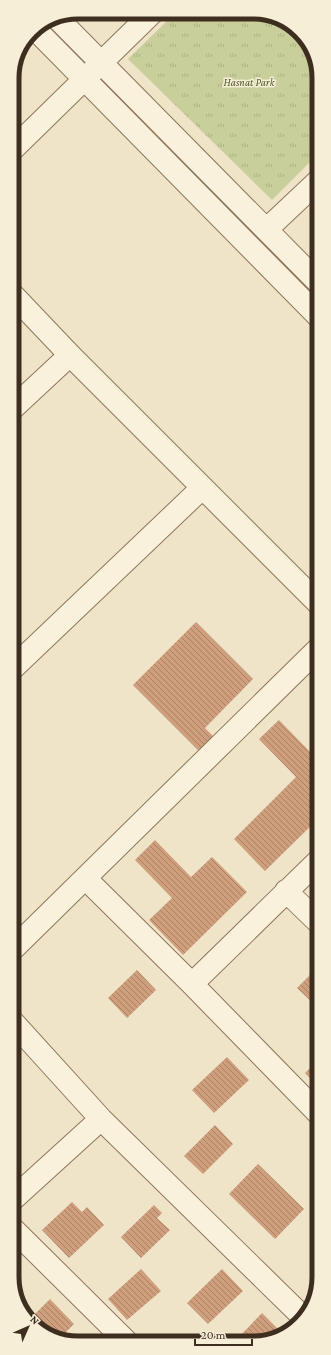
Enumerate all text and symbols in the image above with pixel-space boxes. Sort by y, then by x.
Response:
park label: Hasnat Park [224,76,276,88]
north arrow [8,1307,48,1347]
text: N [28,1313,42,1327]
scale bar [195,1321,252,1347]
text: 20 m [201,1328,226,1342]

